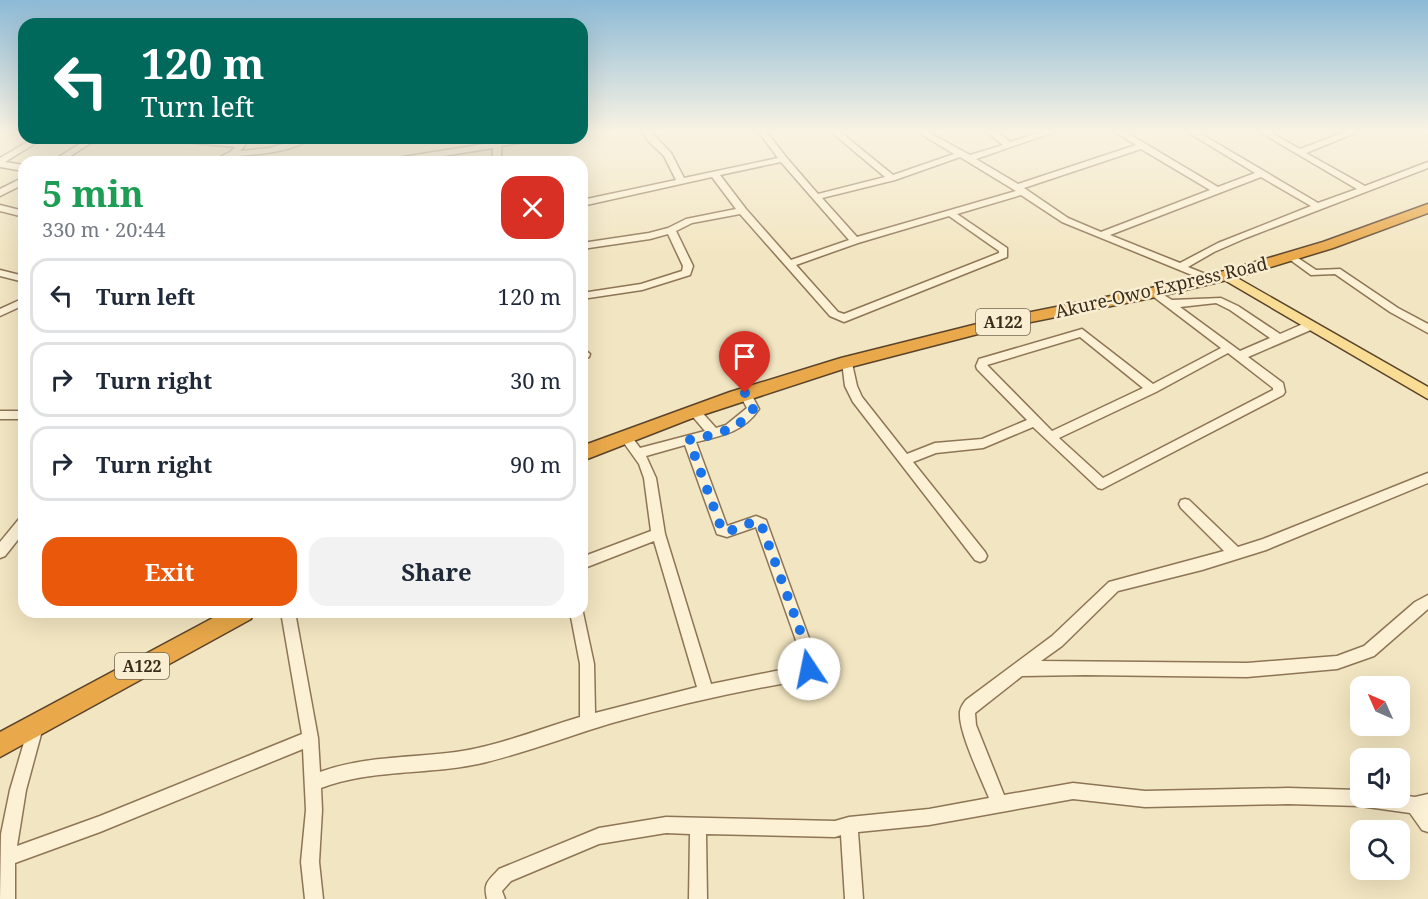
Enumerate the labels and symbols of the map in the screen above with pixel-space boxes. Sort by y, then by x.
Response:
street label: Akure-Owo Express Road [1052,251,1270,323]
road number: A122 [976,309,1030,335]
pin [719,331,770,393]
position arrow [777,637,841,701]
road number: A122 [115,653,169,679]
north arrow [1350,676,1410,736]

